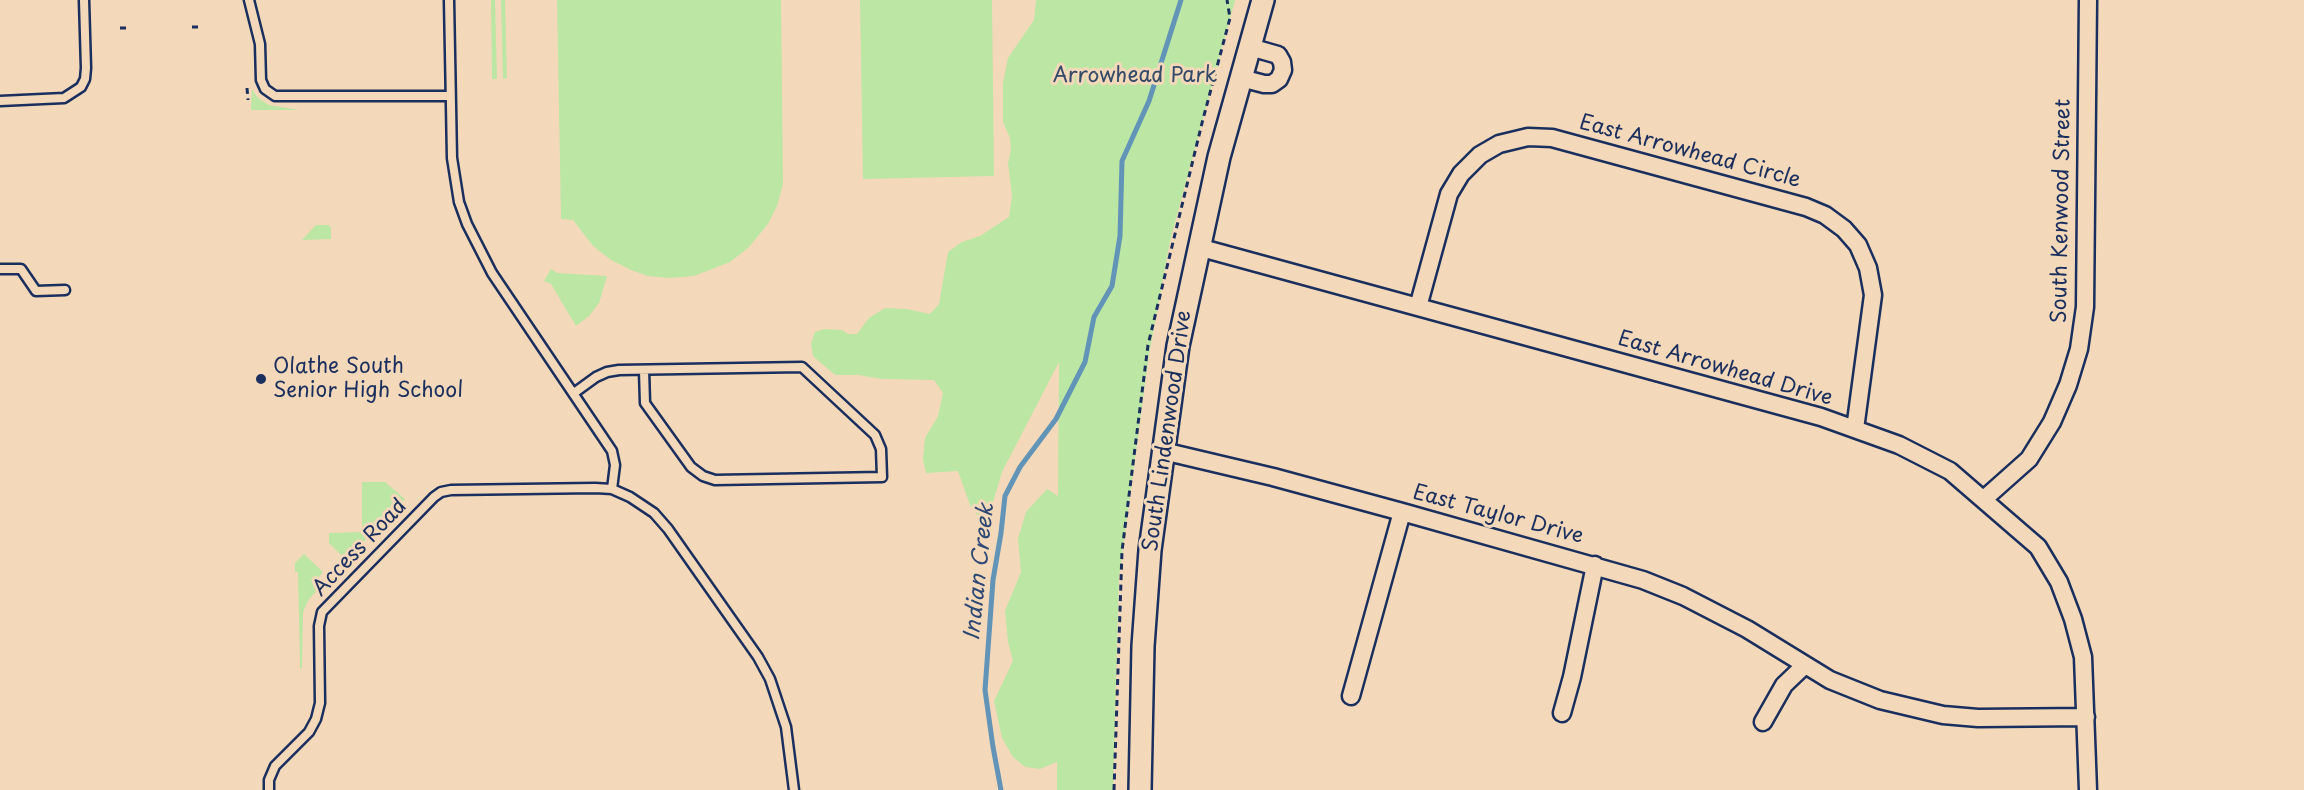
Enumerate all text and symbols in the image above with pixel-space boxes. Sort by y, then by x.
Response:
park label: Arrowhead Park [1053,63,1217,89]
street label: South Kenwood Street [2047,99,2077,323]
street label: East Arrowhead Circle [1576,110,1804,194]
street label: South Lindenwood Drive [1139,309,1197,553]
street label: East Arrowhead Drive [1615,326,1835,412]
place label: Olathe South Senior High School [273,354,463,404]
marker: Olathe South Senior High School [254,372,268,386]
street label: East Taylor Drive [1410,480,1586,550]
street label: Access Road [308,494,412,602]
water label: Indian Creek [960,502,1000,642]

